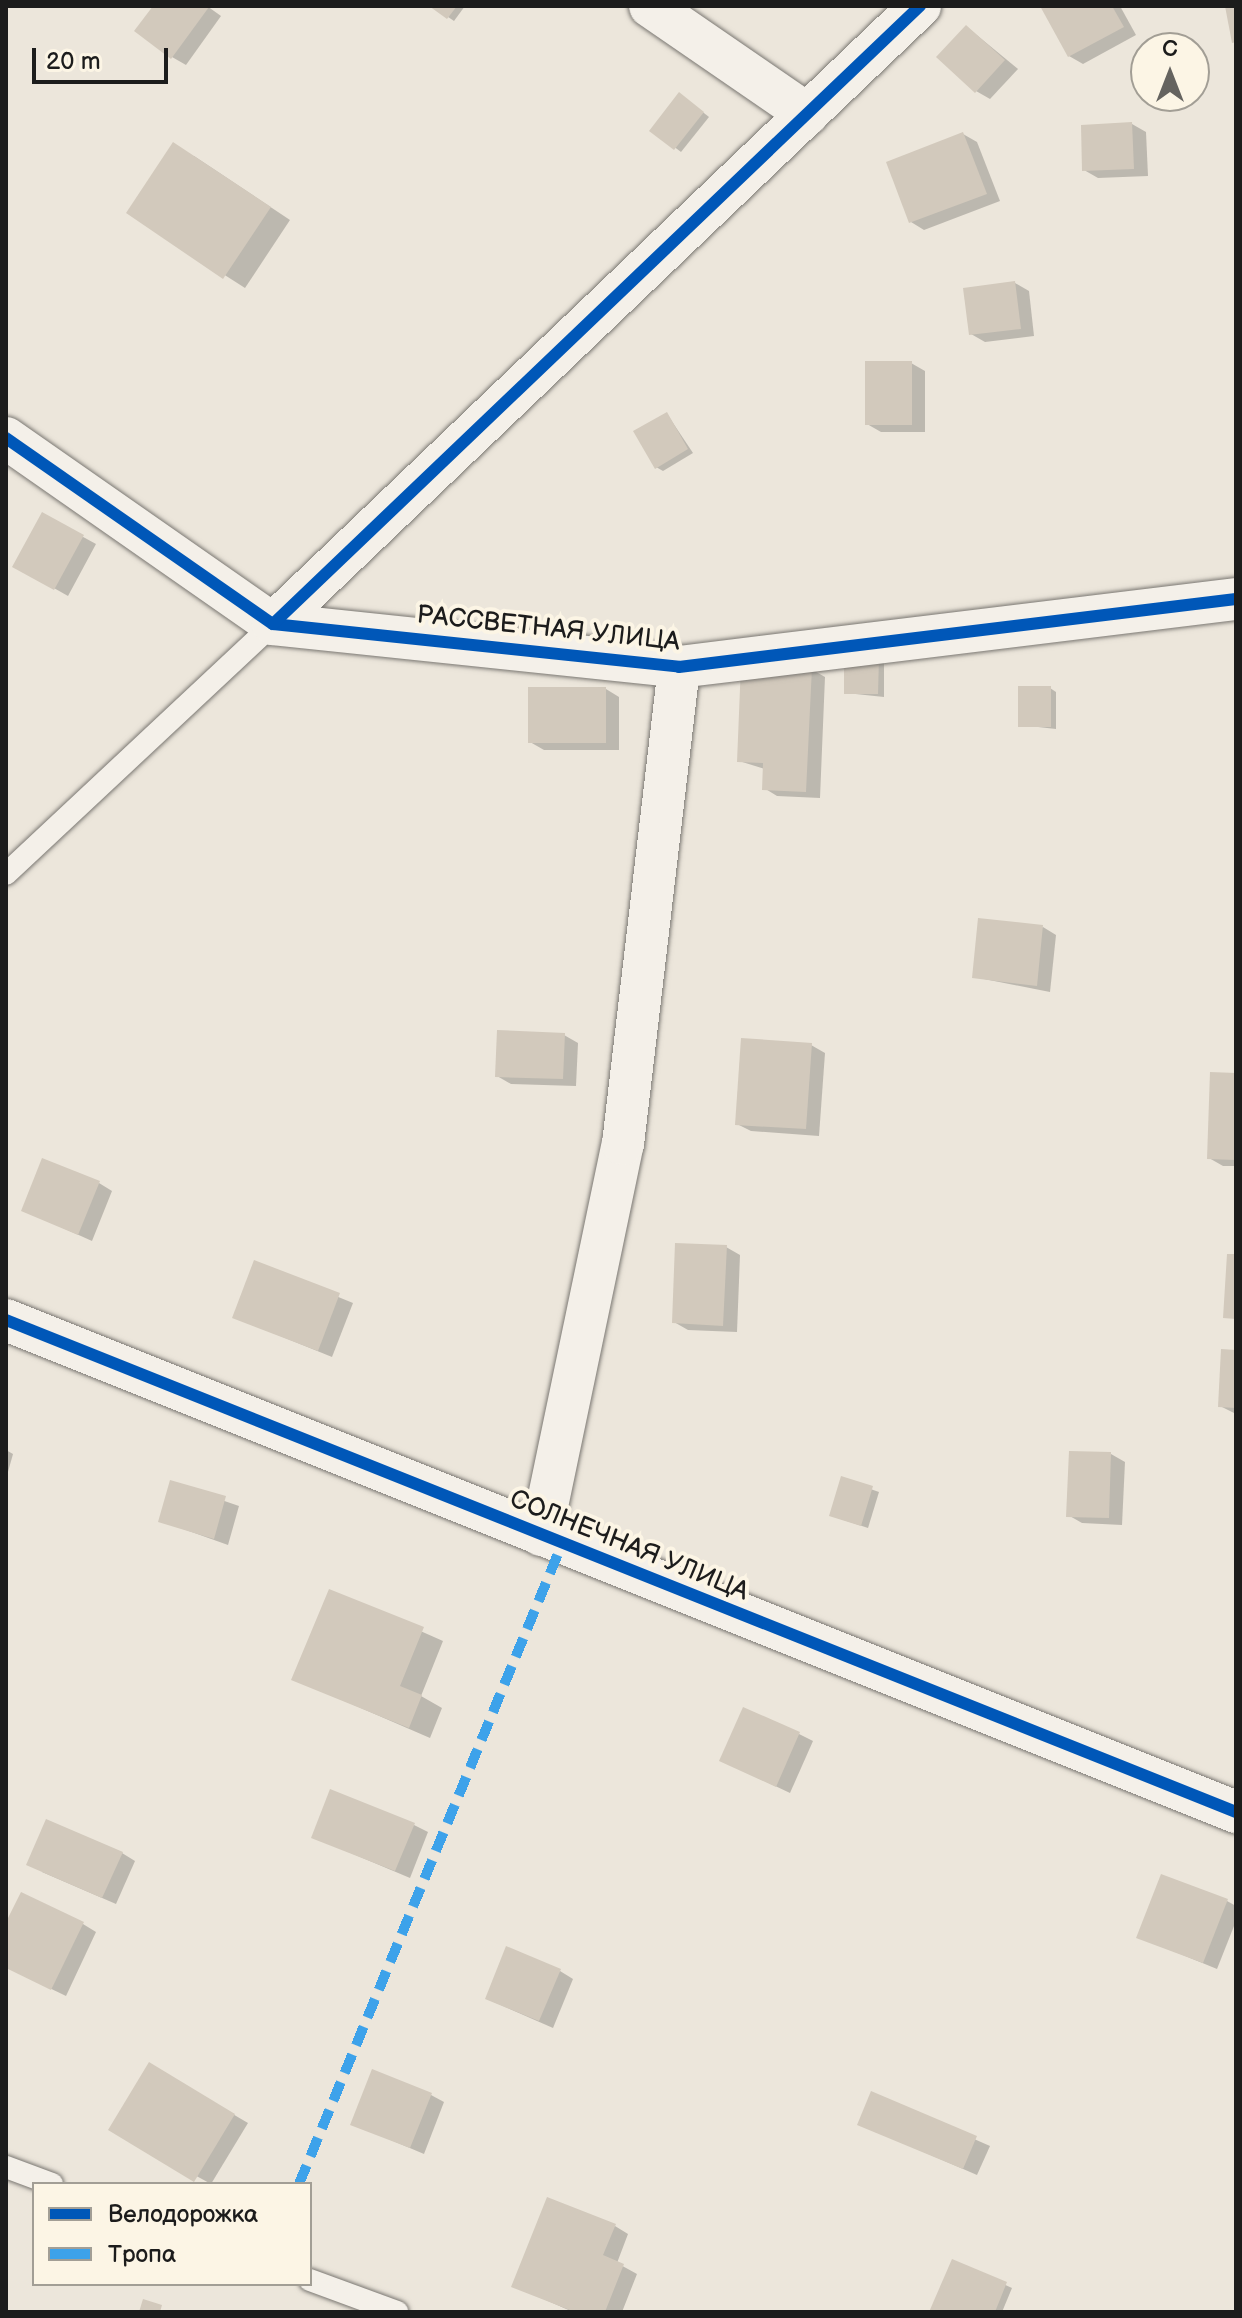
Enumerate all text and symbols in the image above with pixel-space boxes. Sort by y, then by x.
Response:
scale bar [36,32,172,82]
north arrow [1130,32,1210,112]
text: С [1162,36,1178,63]
text: 20 m [46,47,101,76]
street label: РАССВЕТНАЯ УЛИЦА [415,600,681,658]
street label: СОЛНЕЧНАЯ УЛИЦА [505,1484,753,1608]
legend [32,2182,312,2286]
text: Велодорожка [108,2200,258,2229]
text: Тропа [108,2240,176,2269]

